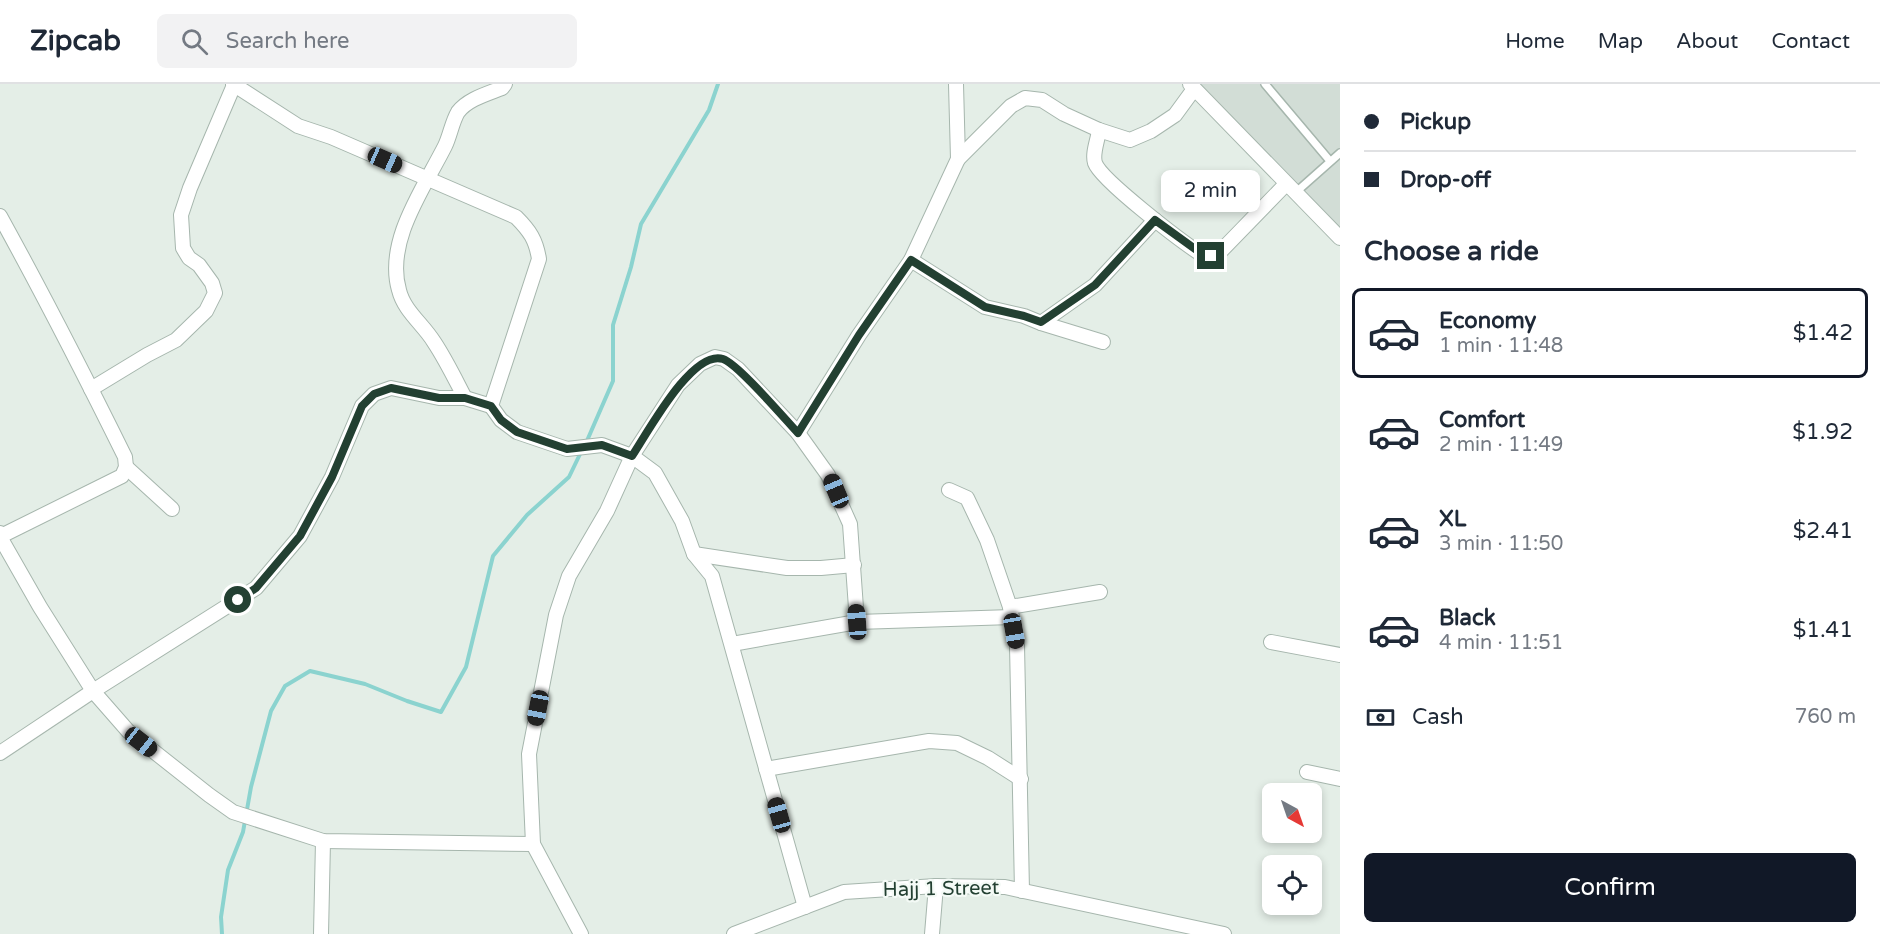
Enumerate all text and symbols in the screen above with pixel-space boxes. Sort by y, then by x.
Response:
search box [157,14,577,68]
text: Zipcab [30,24,121,58]
icon: search [178,25,211,58]
text: Search here [226,28,350,54]
text: Home [1505,29,1565,54]
text: Map [1598,29,1643,54]
text: About [1676,29,1738,54]
text: Contact [1771,29,1850,54]
text: Pickup [1400,109,1471,135]
car [365,144,405,176]
text: Drop-off [1400,167,1491,193]
callout: 2 min [1162,169,1260,211]
text: 2 min [1184,179,1237,203]
text: Choose a ride [1364,235,1539,268]
route end [1197,242,1224,269]
icon: car [1367,306,1421,360]
text: Economy [1439,308,1536,334]
text: $1.42 [1793,320,1853,346]
text: 1 min · 11:48 [1439,334,1563,358]
icon: car [1367,405,1421,459]
text: Comfort [1439,407,1525,433]
text: $1.92 [1792,419,1853,445]
text: 2 min · 11:49 [1439,433,1563,457]
car [821,471,851,511]
icon: car [1367,504,1421,558]
text: XL [1439,506,1466,532]
text: $2.41 [1793,518,1853,544]
text: 3 min · 11:50 [1439,532,1563,556]
route start [224,586,251,613]
car [847,603,867,641]
icon: car [1367,603,1421,657]
text: Black [1439,605,1496,631]
car [1002,612,1026,650]
text: $1.41 [1793,617,1853,643]
text: 4 min · 11:51 [1439,631,1563,655]
car [526,689,550,727]
icon: cash [1364,701,1397,734]
text: Cash [1412,704,1464,730]
text: 760 m [1795,705,1856,729]
car [121,724,161,760]
north arrow [1262,783,1322,843]
map controls [1262,783,1322,915]
car [765,795,793,835]
button: Confirm [1364,853,1856,922]
button: locate [1262,855,1322,915]
street label: Hajj 1 Street [882,876,1000,902]

